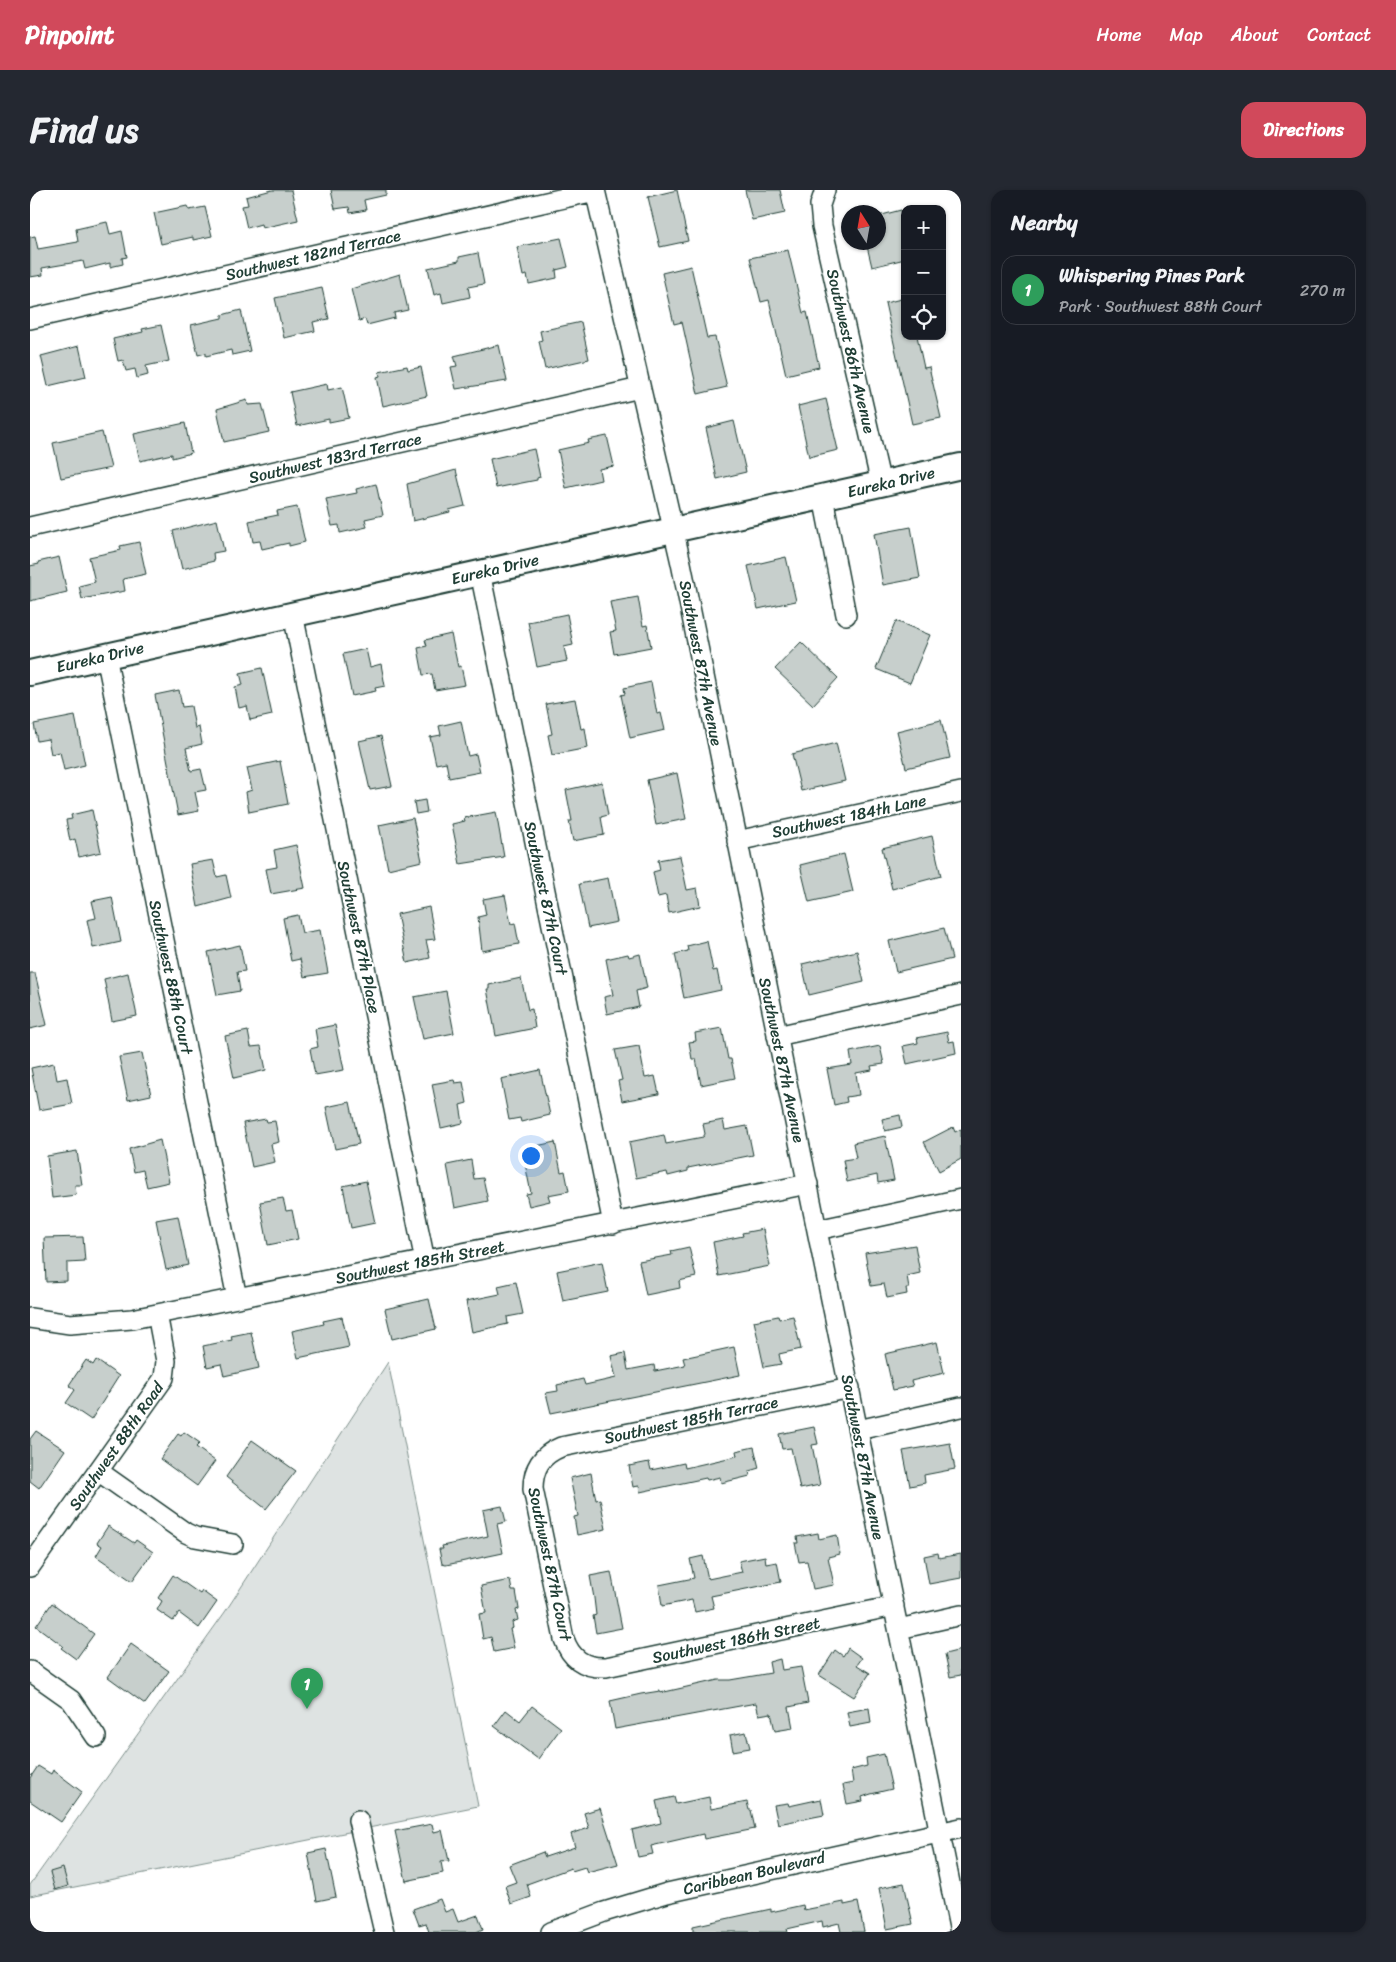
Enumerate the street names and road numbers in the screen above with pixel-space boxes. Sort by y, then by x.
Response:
street label: Southwest 182nd Terrace [223,221,404,289]
street label: Southwest 86th Avenue [818,266,884,437]
street label: Southwest 183rd Terrace [246,424,424,492]
street label: Eureka Drive [844,458,938,506]
street label: Eureka Drive [448,545,542,593]
street label: Southwest 87th Avenue [671,578,731,749]
street label: Eureka Drive [53,633,147,681]
street label: Southwest 184th Lane [769,785,929,847]
street label: Southwest 87th Court [516,818,577,978]
street label: Southwest 87th Place [329,858,389,1016]
street label: Southwest 88th Court [140,897,202,1058]
street label: Southwest 87th Avenue [750,975,814,1146]
street label: Southwest 185th Street [333,1231,507,1293]
street label: Southwest 87th Avenue [833,1372,893,1543]
street label: Southwest 88th Road [61,1374,172,1517]
street label: Southwest 185th Terrace [601,1387,781,1453]
street label: Southwest 87th Court [520,1484,581,1644]
street label: Southwest 186th Street [649,1608,823,1672]
street label: Caribbean Boulevard [680,1842,829,1903]

